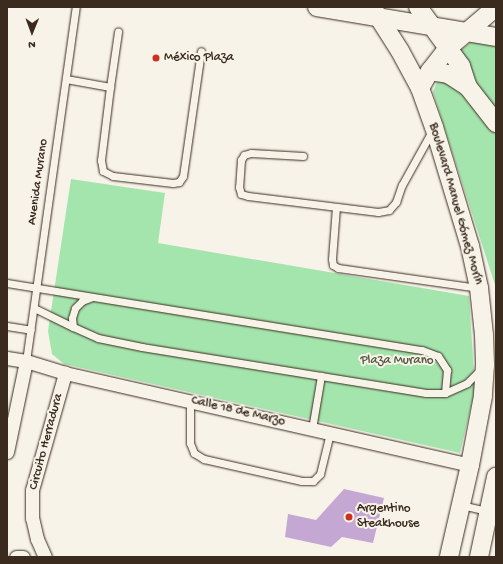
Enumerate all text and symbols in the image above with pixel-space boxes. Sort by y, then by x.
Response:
north arrow [12,12,52,52]
text: N [28,38,35,50]
place label: México Plaza [164,50,234,66]
marker: México Plaza [151,53,161,63]
street label: Boulevard Manuel Gómez Morín [424,121,486,287]
street label: Avenida Murano [25,138,53,226]
park label: Plaza Murano [360,353,434,369]
street label: Circuito Herradura [27,392,67,492]
street label: Calle 18 de Marzo [189,394,287,430]
place label: Argentino Steakhouse [357,502,419,533]
marker: Argentino Steakhouse [344,512,354,522]

